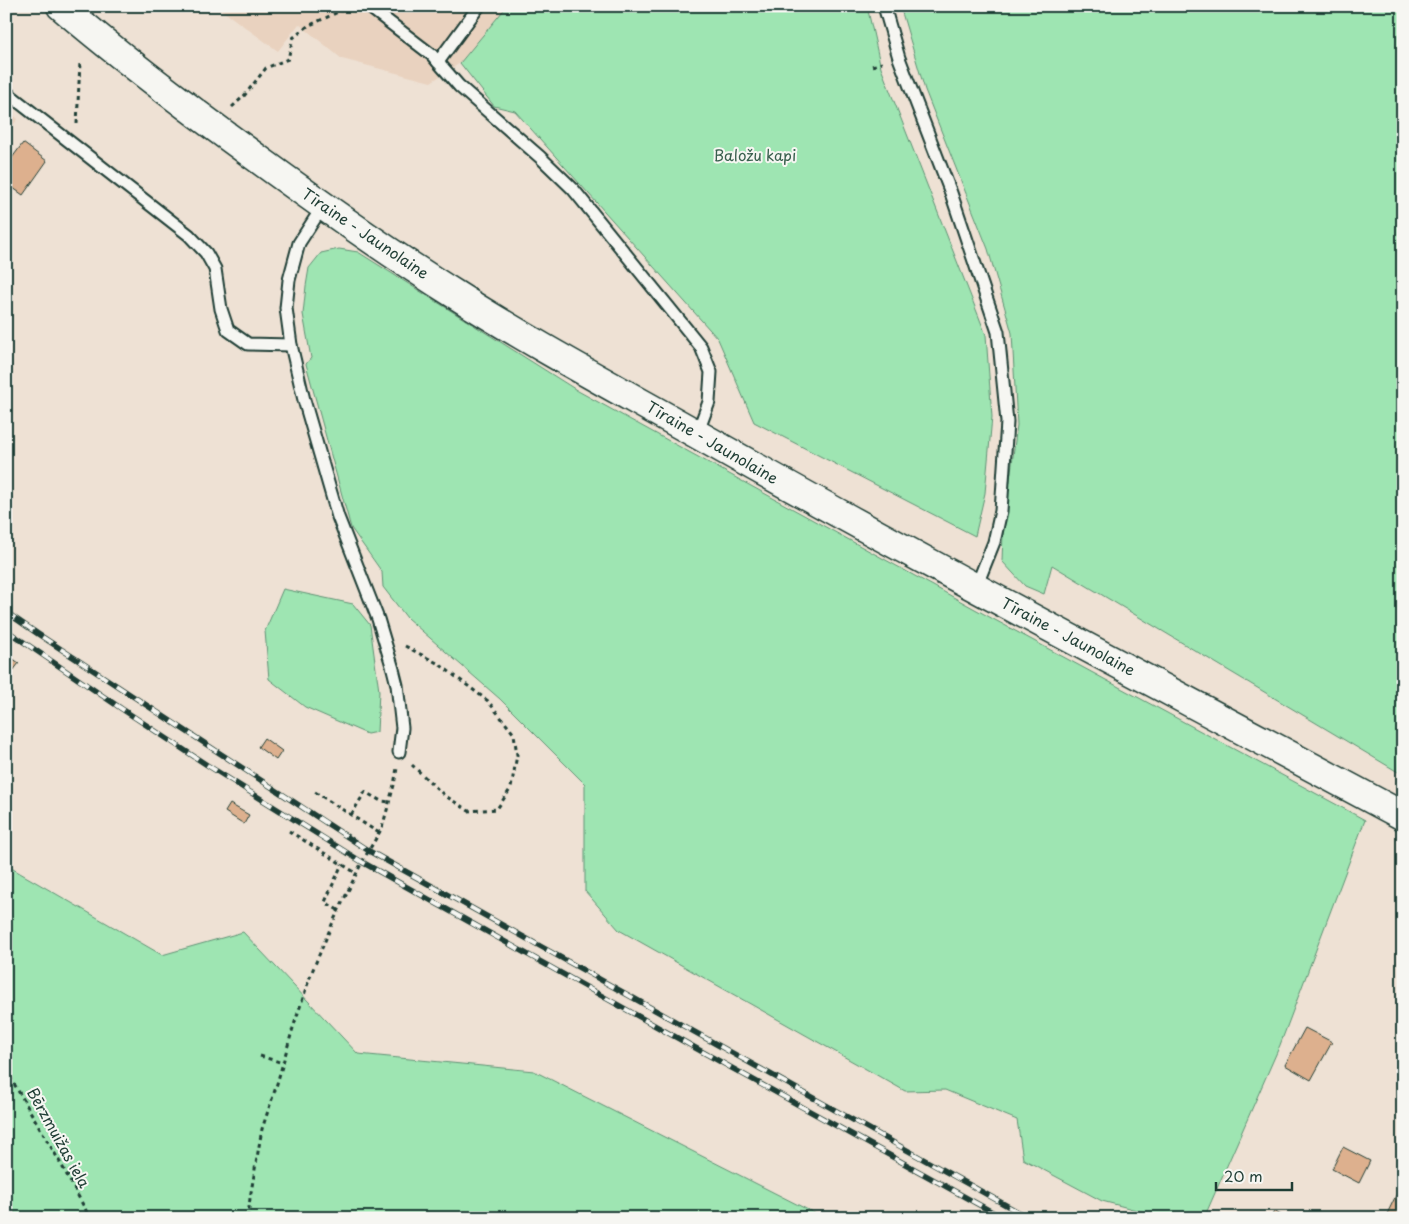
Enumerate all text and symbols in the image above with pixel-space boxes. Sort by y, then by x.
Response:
park label: Baložu kapi [714,143,796,166]
street label: Tīraine - Jaunolaine [298,182,434,284]
street label: Tīraine - Jaunolaine [642,394,783,489]
street label: Tīraine - Jaunolaine [998,591,1140,681]
street label: Bērzmuižas iela [22,1083,97,1192]
scale bar [1216,1159,1293,1191]
text: 20 m [1224,1164,1263,1187]

